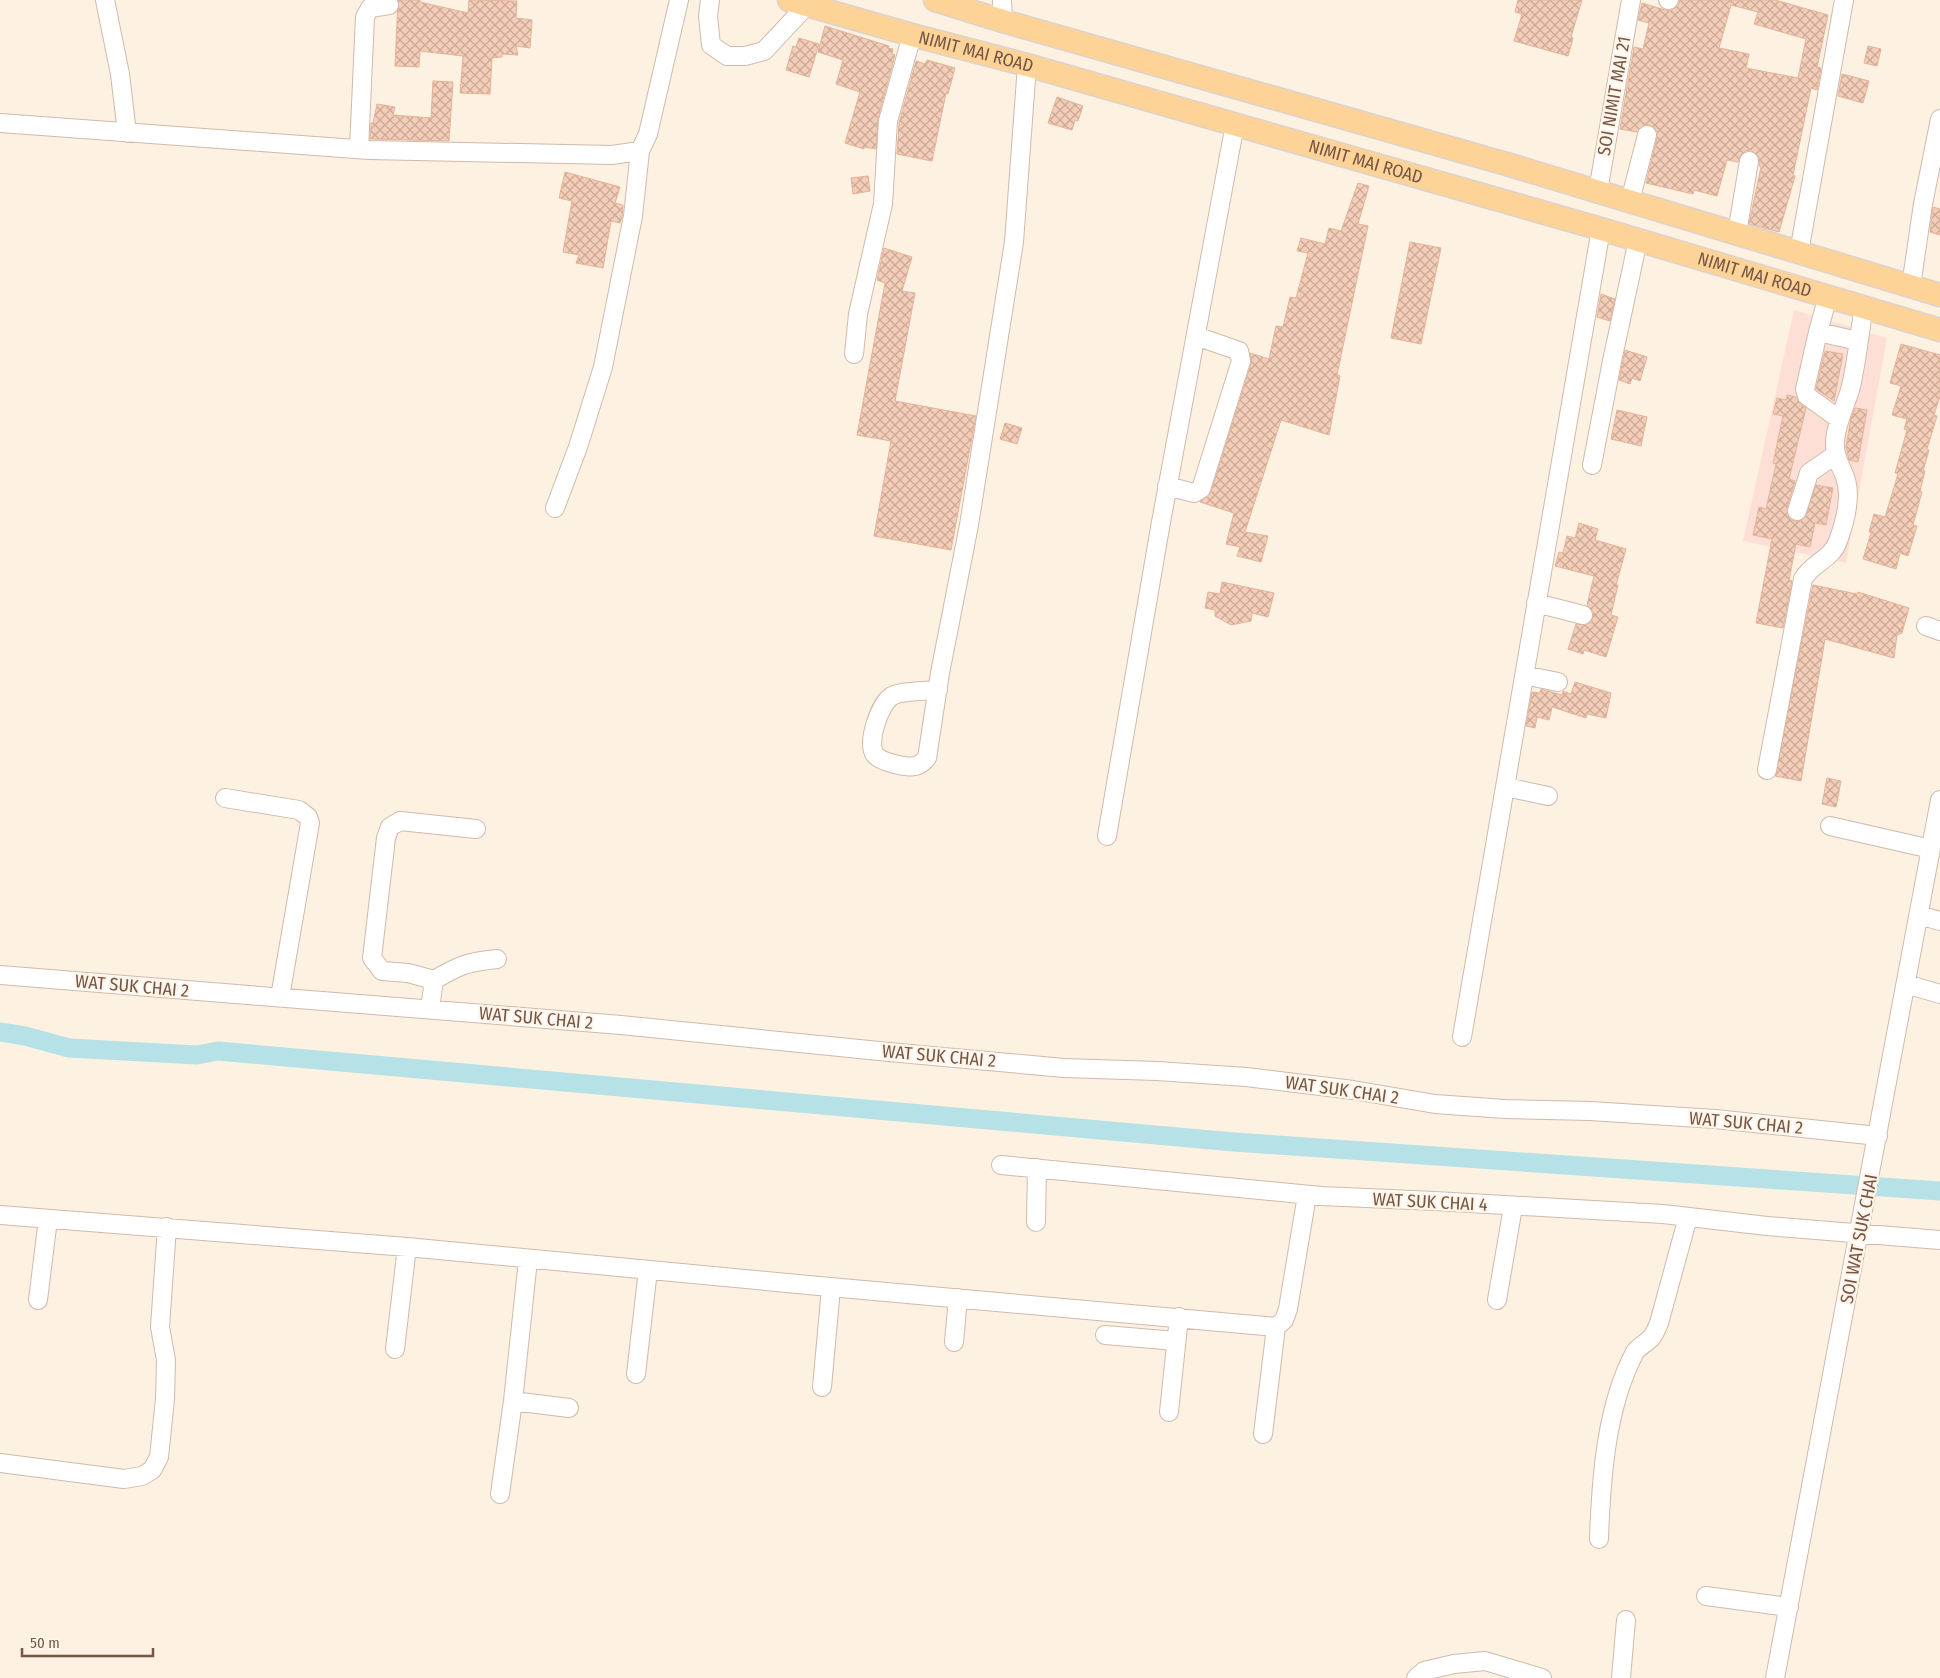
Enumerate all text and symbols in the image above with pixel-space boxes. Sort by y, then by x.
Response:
street label: NIMIT MAI ROAD [916,26,1036,77]
street label: SOI NIMIT MAI 21 [1593,35,1635,157]
street label: NIMIT MAI ROAD [1306,135,1425,189]
street label: NIMIT MAI ROAD [1695,247,1814,302]
street label: WAT SUK CHAI 2 [74,970,190,1002]
street label: WAT SUK CHAI 2 [478,1002,594,1034]
street label: WAT SUK CHAI 2 [881,1040,997,1072]
street label: WAT SUK CHAI 2 [1284,1071,1400,1109]
street label: WAT SUK CHAI 2 [1688,1107,1804,1139]
street label: SOI WAT SUK CHAI [1836,1172,1882,1306]
street label: WAT SUK CHAI 4 [1372,1188,1488,1216]
scale bar [22,1626,154,1658]
text: 50 m [30,1634,60,1652]

